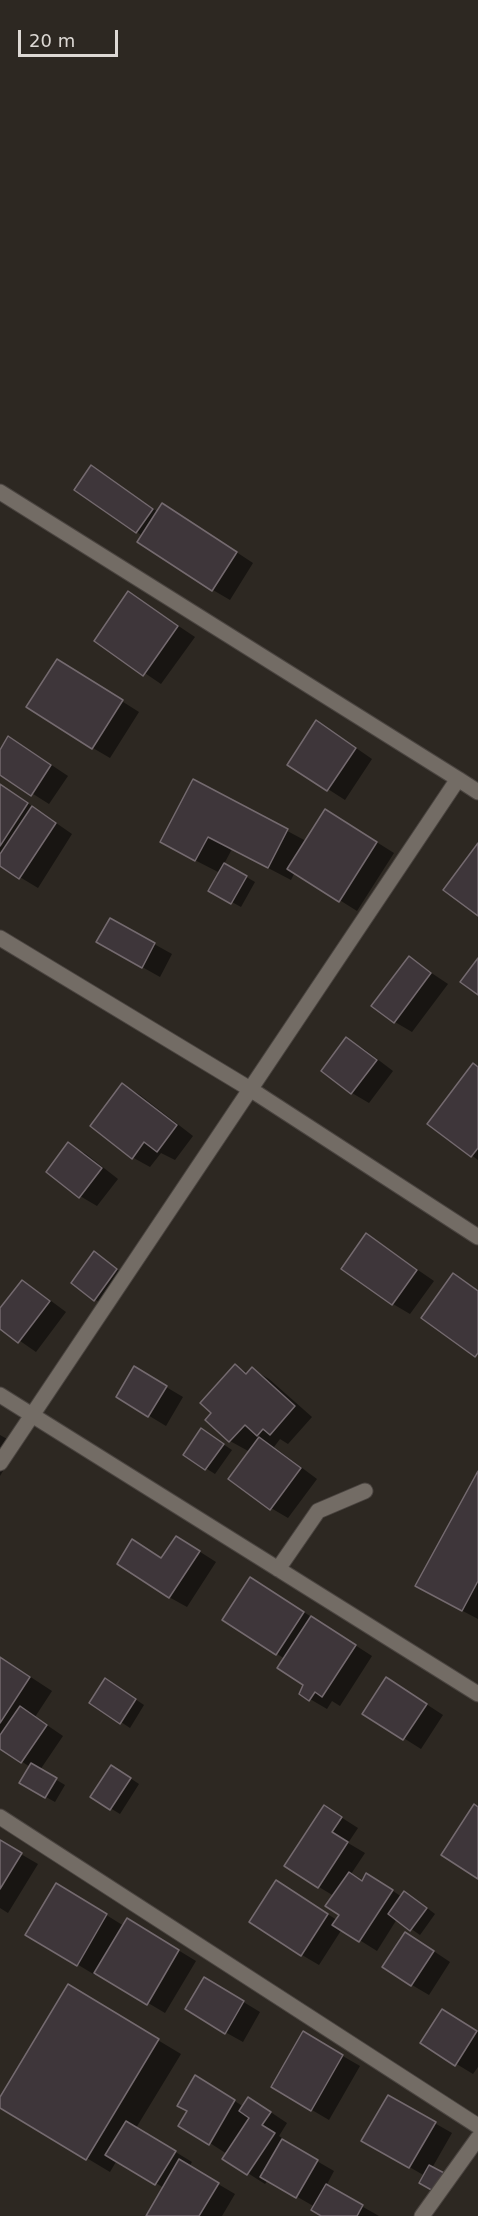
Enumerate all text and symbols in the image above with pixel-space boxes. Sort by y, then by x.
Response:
scale bar [21,18,122,56]
text: 20 m [29,30,75,51]

